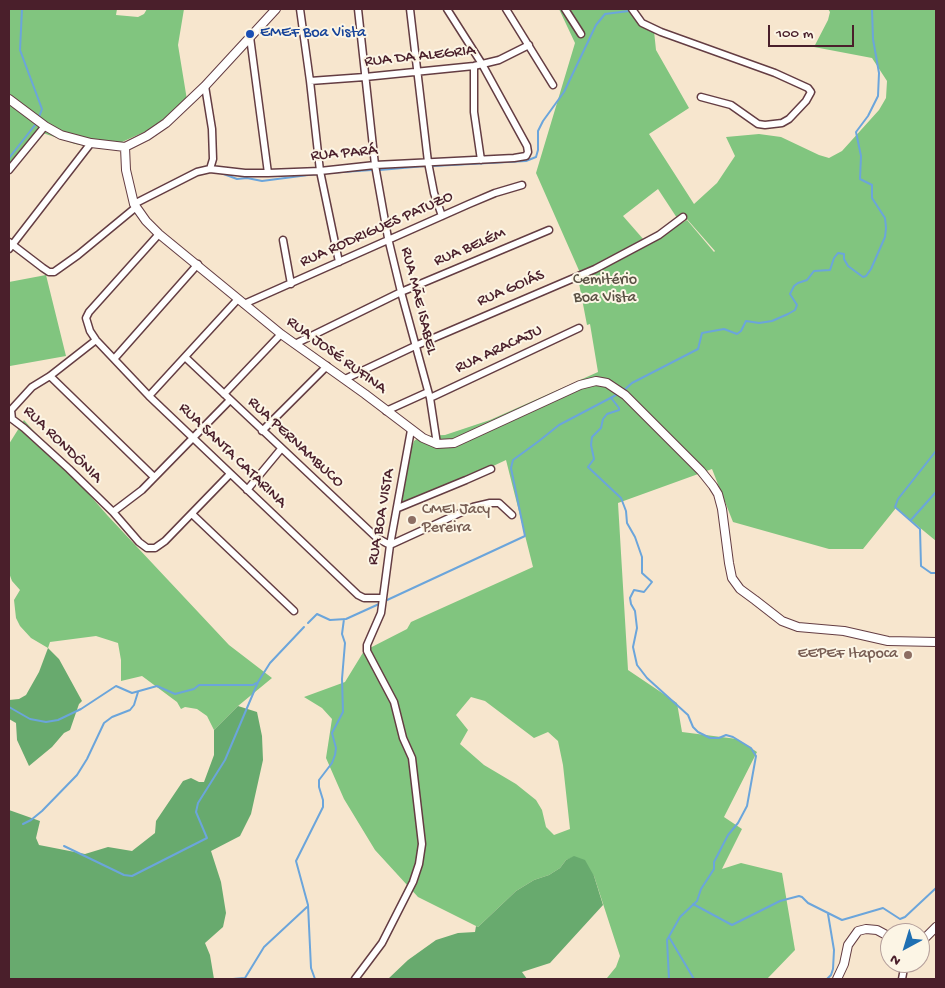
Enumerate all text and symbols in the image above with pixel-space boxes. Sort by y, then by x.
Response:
scale bar [770,15,856,47]
place label: EMEF Boa Vista [260,24,366,44]
text: 100 m [776,25,813,43]
marker: EMEF Boa Vista [244,28,256,40]
street label: RUA DA ALEGRIA [364,42,476,72]
street label: RUA PARÁ [310,142,378,166]
street label: RUA RODRIGUES PATUZO [297,188,457,272]
street label: RUA BELÉM [431,224,509,272]
street label: RUA MÃE ISABEL [395,245,441,357]
street label: RUA GOIÁS [474,266,548,312]
park label: Cemitério Boa Vista [573,271,637,309]
street label: RUA JOSÉ RUFINA [282,313,390,399]
street label: RUA ARACAJU [452,321,546,379]
street label: RUA PERNAMBUCO [243,393,347,493]
street label: RUA SANTA CATARINA [174,399,290,513]
street label: RUA RONDÔNIA [18,402,106,488]
street label: RUA BOA VISTA [364,467,400,567]
place label: CMEI Jacy Pereira [422,501,490,539]
marker: CMEI Jacy Pereira [406,514,418,526]
place label: EEPEF Itapoca [798,645,898,665]
marker: EEPEF Itapoca [902,649,914,661]
north arrow [880,923,930,973]
text: N [887,950,905,969]

